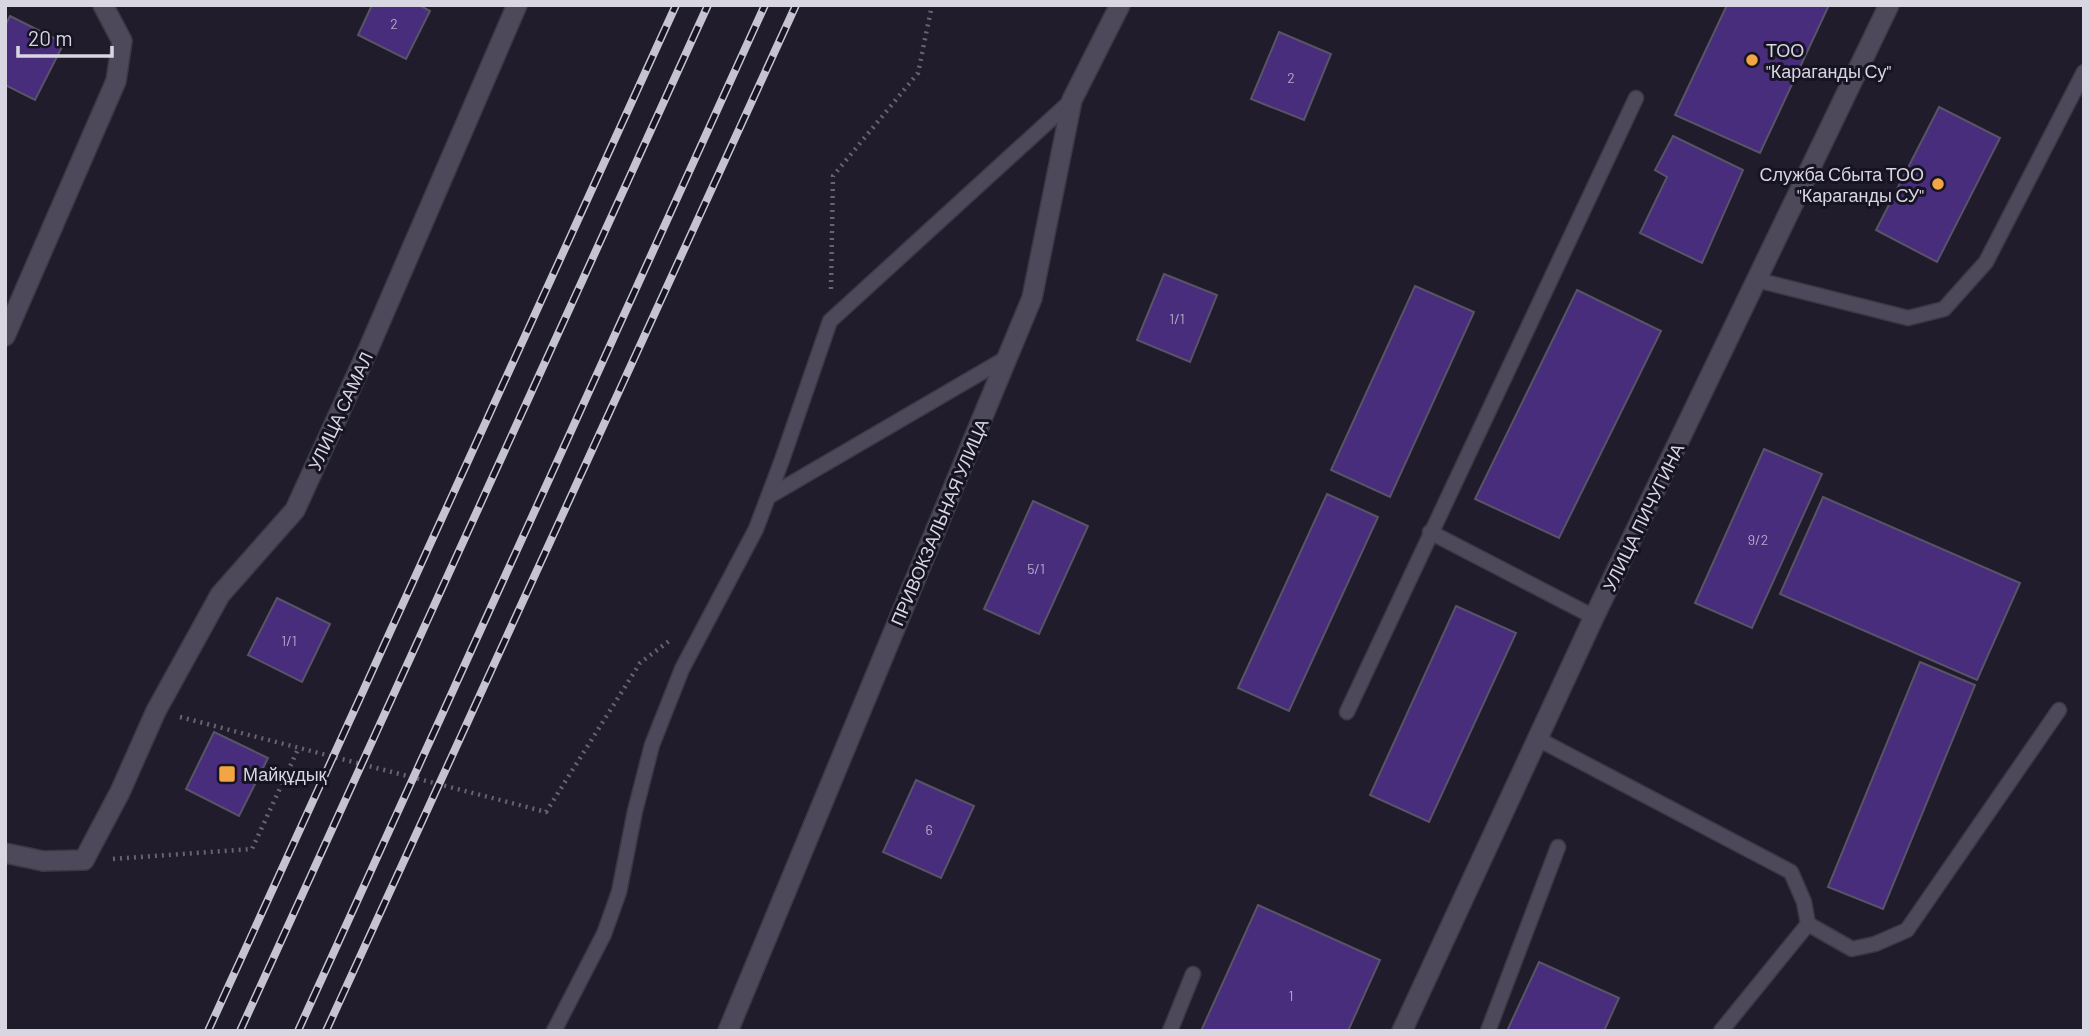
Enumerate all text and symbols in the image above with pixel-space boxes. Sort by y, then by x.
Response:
scale bar [18,14,112,58]
house number: 2 [390,15,398,32]
text: 20 m [28,25,73,50]
place label: ТОО "Караганды Су" [1766,39,1891,82]
marker: ТОО "Караганды Су" [1744,52,1760,68]
house number: 2 [1287,69,1295,86]
place label: Служба Сбыта ТОО "Караганды СУ" [1759,163,1924,206]
marker: Служба Сбыта ТОО "Караганды СУ" [1930,176,1946,192]
house number: 1/1 [1169,310,1185,327]
street label: УЛИЦА САМАЛ [303,348,377,474]
street label: ПРИВОКЗАЛЬНАЯ УЛИЦА [885,415,993,629]
street label: УЛИЦА ПИЧУГИНА [1598,440,1688,594]
house number: 9/2 [1748,531,1768,548]
house number: 5/1 [1027,560,1045,577]
house number: 1/1 [281,632,297,649]
place label: Майқұдық [243,763,327,785]
marker: Майқұдық [217,764,237,784]
house number: 6 [925,821,933,838]
house number: 1 [1289,987,1293,1004]

